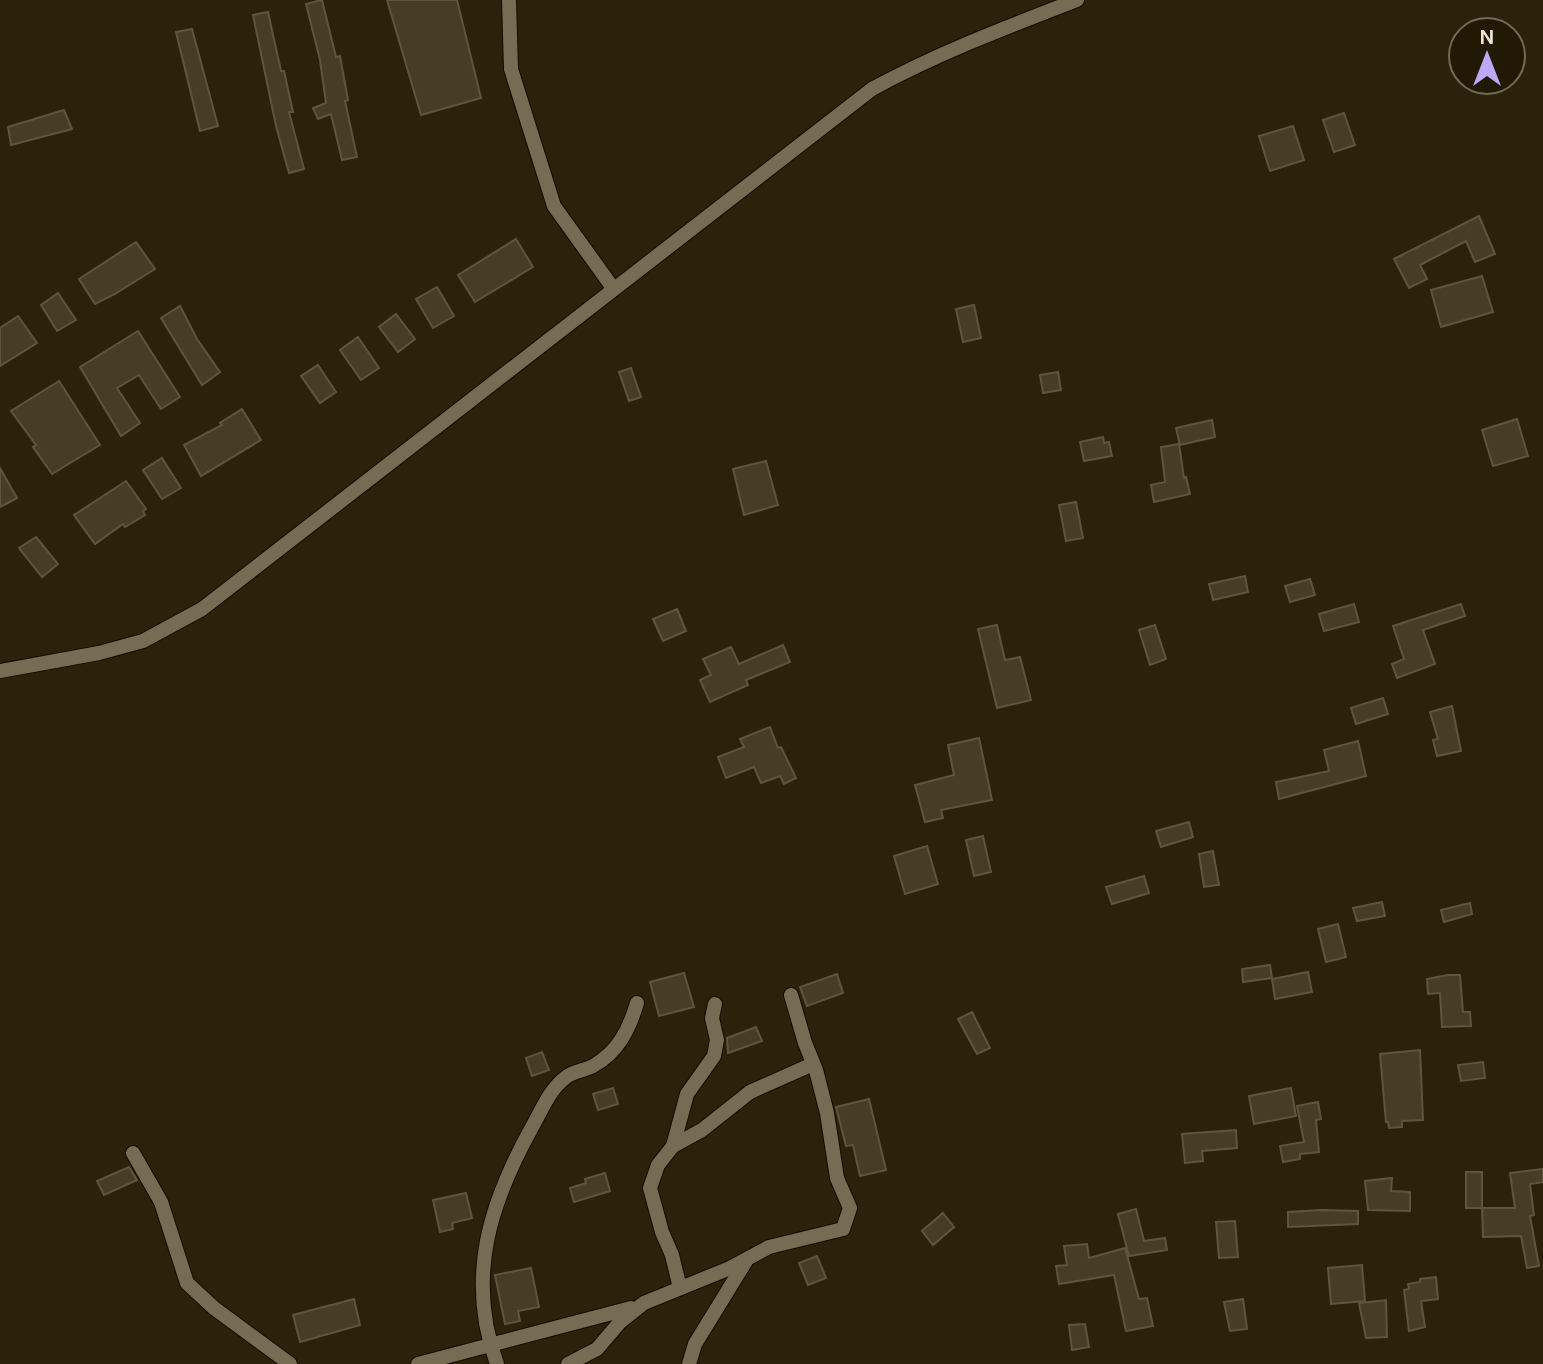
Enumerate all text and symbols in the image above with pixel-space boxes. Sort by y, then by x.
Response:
north arrow [1447,16,1527,96]
text: N [1479,24,1495,50]

